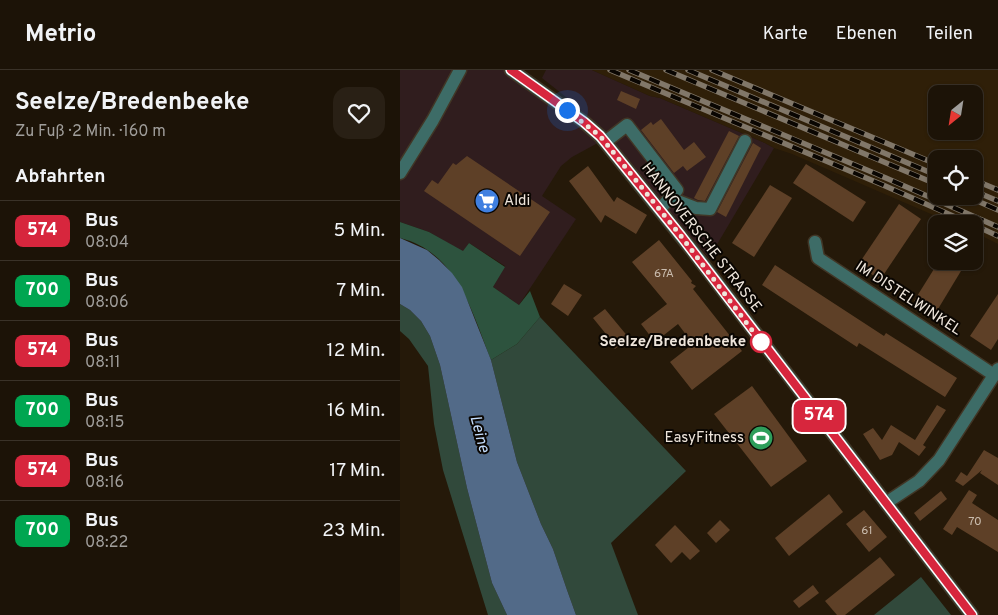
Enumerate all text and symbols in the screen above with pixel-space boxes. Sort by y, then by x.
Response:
text: Metrio [25,20,96,50]
text: Karte [763,23,808,46]
text: Ebenen [836,23,897,46]
text: Teilen [925,23,973,46]
north arrow [928,85,982,140]
map controls [928,85,983,270]
button: heart [333,87,385,139]
text: Seelze/Bredenbeeke [15,88,249,118]
your location [555,98,580,123]
text: Zu Fuß · 2 Min. · 160 m [15,122,166,142]
button: locate [928,150,983,205]
street label: HANNOVERSCHE STRASSE [637,159,765,317]
text: Abfahrten [15,165,105,189]
supermarket icon: Aldi [474,188,500,214]
place label: Aldi [504,192,530,211]
text: Bus [85,209,119,233]
button: layers [928,215,983,270]
text: 574 [27,219,58,242]
text: 5 Min. [334,219,385,243]
text: 08:04 [85,233,129,253]
street label: IM DISTELWINKEL [851,258,965,340]
house number: 67A [654,266,674,282]
text: Bus [85,269,119,293]
text: 700 [26,279,59,302]
text: 7 Min. [336,279,385,303]
text: 08:06 [85,293,128,313]
text: Bus [85,329,119,353]
marker: Seelze/Bredenbeeke [750,331,772,353]
place label: Seelze/Bredenbeeke [599,333,746,352]
text: 574 [27,339,58,362]
text: 12 Min. [327,339,385,363]
text: 08:11 [85,353,121,373]
text: Bus [85,389,119,413]
text: 700 [26,399,59,422]
text: 16 Min. [327,399,385,423]
line badge: 574 [790,400,848,432]
text: 574 [804,404,834,427]
text: 08:15 [85,413,125,433]
water label: Leine [464,413,494,456]
sports icon: EasyFitness [748,425,774,451]
place label: EasyFitness [665,429,744,448]
text: Bus [85,449,119,473]
text: 574 [27,459,58,482]
text: 17 Min. [329,459,385,483]
text: 08:16 [85,473,124,493]
text: Bus [85,509,119,533]
house number: 70 [968,514,982,530]
text: 700 [26,519,59,542]
text: 23 Min. [322,519,385,543]
house number: 61 [861,523,873,539]
text: 08:22 [85,533,128,553]

